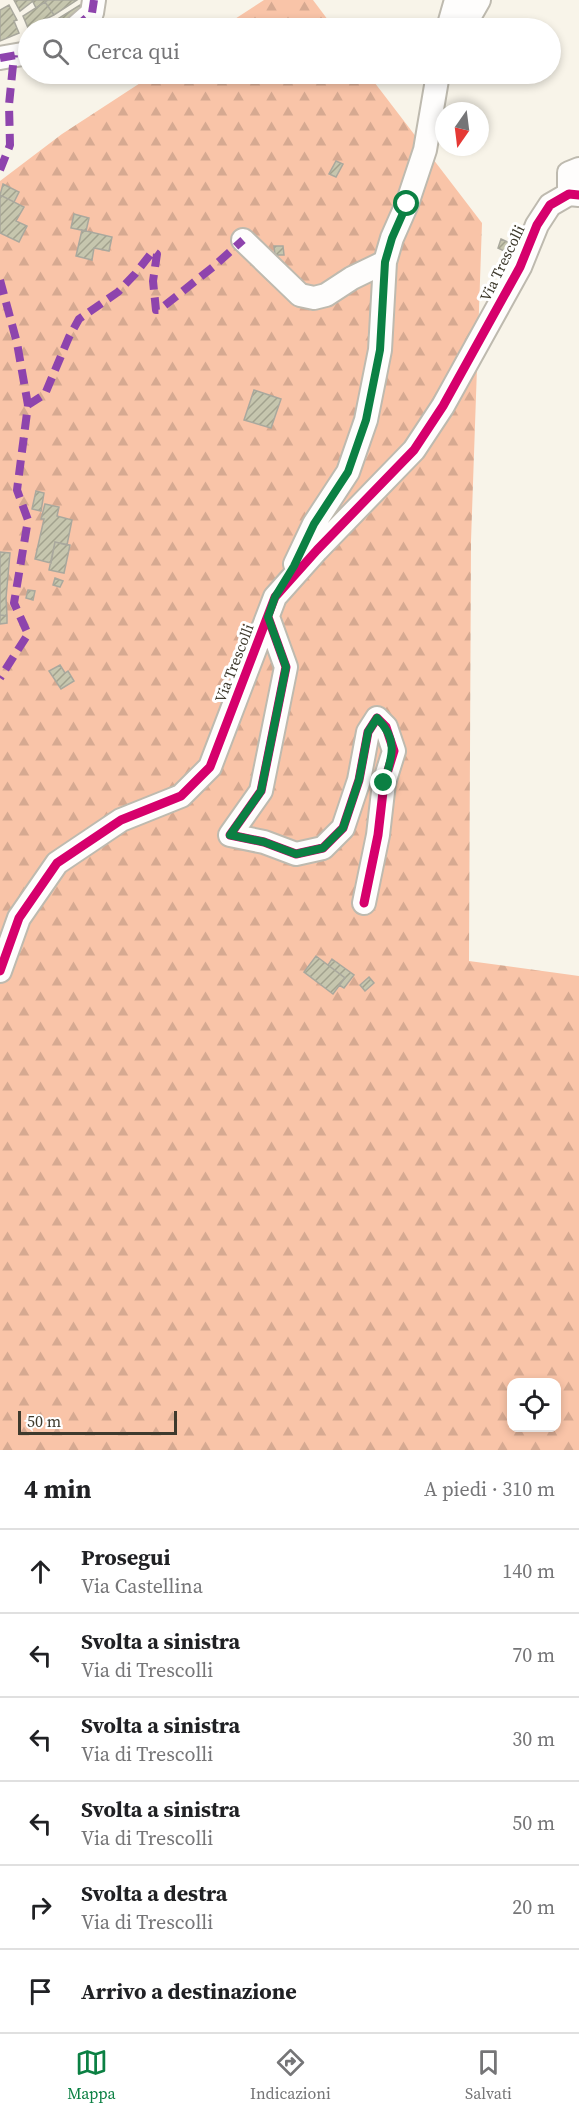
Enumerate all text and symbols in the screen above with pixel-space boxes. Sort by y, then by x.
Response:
search box [18,18,561,84]
icon: search [39,35,72,68]
text: Cerca qui [87,36,180,66]
north arrow [435,102,489,156]
route start [393,190,419,216]
street label: Via Trescolli [474,221,530,305]
street label: Via Trescolli [209,621,259,705]
route end [370,769,396,795]
map controls [507,1378,561,1432]
button: locate [507,1378,561,1432]
scale bar [18,1408,177,1436]
text: 50 m [27,1410,61,1432]
text: 4 min [24,1471,91,1507]
text: A piedi · 310 m [424,1475,555,1503]
text: Prosegui [81,1542,170,1572]
icon: ahead [24,1555,57,1588]
text: 140 m [502,1557,555,1585]
text: Via Castellina [81,1572,203,1600]
text: Svolta a sinistra [81,1626,240,1656]
icon: left [24,1639,57,1672]
text: 70 m [512,1641,555,1669]
text: Via di Trescolli [81,1656,213,1684]
text: Svolta a sinistra [81,1710,240,1740]
icon: left [24,1723,57,1756]
text: 30 m [512,1725,555,1753]
text: Via di Trescolli [81,1740,213,1768]
text: Svolta a sinistra [81,1794,240,1824]
icon: left [24,1807,57,1840]
text: 50 m [512,1809,555,1837]
text: Via di Trescolli [81,1824,213,1852]
text: Svolta a destra [81,1878,227,1908]
icon: right [24,1891,57,1924]
text: 20 m [512,1893,555,1921]
text: Via di Trescolli [81,1908,213,1936]
icon: arrive [24,1975,57,2008]
text: Arrivo a destinazione [81,1976,297,2006]
tab: Mappa [67,2046,116,2104]
tab: Indicazioni [250,2046,331,2104]
tab: Salvati [465,2046,512,2104]

